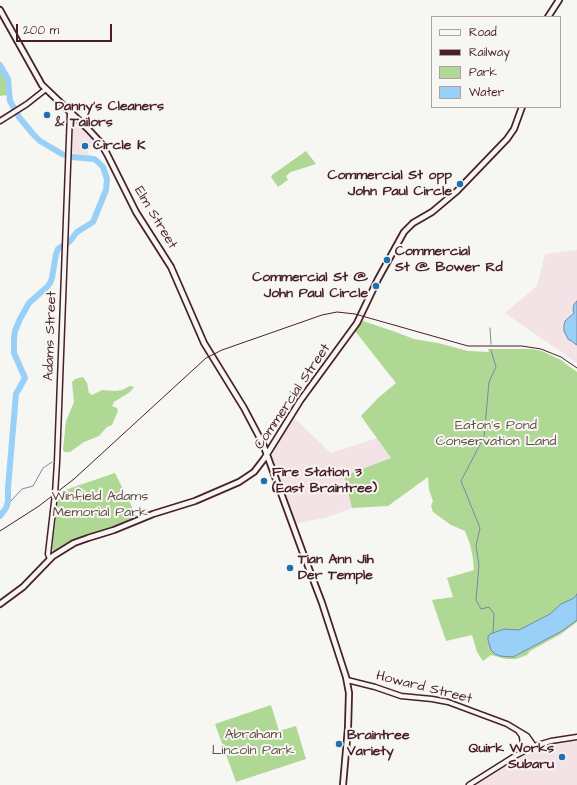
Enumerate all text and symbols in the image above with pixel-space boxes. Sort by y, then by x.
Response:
scale bar [18,16,114,42]
legend [431,16,561,108]
text: 200 m [23,22,59,39]
text: Road [469,24,497,41]
text: Railway [469,44,510,61]
text: Park [469,64,497,81]
text: Water [469,84,504,101]
place label: Danny's Cleaners & Tailors [55,99,164,132]
marker: Danny's Cleaners & Tailors [42,110,52,120]
place label: Circle K [93,138,145,154]
marker: Circle K [80,141,90,151]
place label: Commercial St opp John Paul Circle [327,168,452,200]
marker: Commercial St opp John Paul Circle [455,179,465,189]
street label: Elm Street [130,184,180,252]
place label: Commercial St @ Bower Rd [395,244,503,276]
marker: Commercial St @ Bower Rd [382,255,392,265]
place label: Commercial St @ John Paul Circle [252,270,368,302]
marker: Commercial St @ John Paul Circle [371,281,381,291]
street label: Adams Street [41,291,61,381]
street label: Commercial Street [251,341,335,453]
park label: Eaton's Pond Conservation Land [436,418,556,450]
place label: Fire Station 3 (East Braintree) [272,465,377,498]
marker: Fire Station 3 (East Braintree) [259,476,269,486]
park label: Winfield Adams Memorial Park [52,489,148,522]
place label: Tian Ann Jih Der Temple [298,552,374,584]
marker: Tian Ann Jih Der Temple [285,563,295,573]
street label: Howard Street [374,668,474,708]
park label: Abraham Lincoln Park [212,727,294,760]
place label: Braintree Variety [347,728,409,760]
marker: Braintree Variety [334,739,344,749]
place label: Quirk Works Subaru [468,741,554,774]
marker: Quirk Works Subaru [557,752,567,762]

